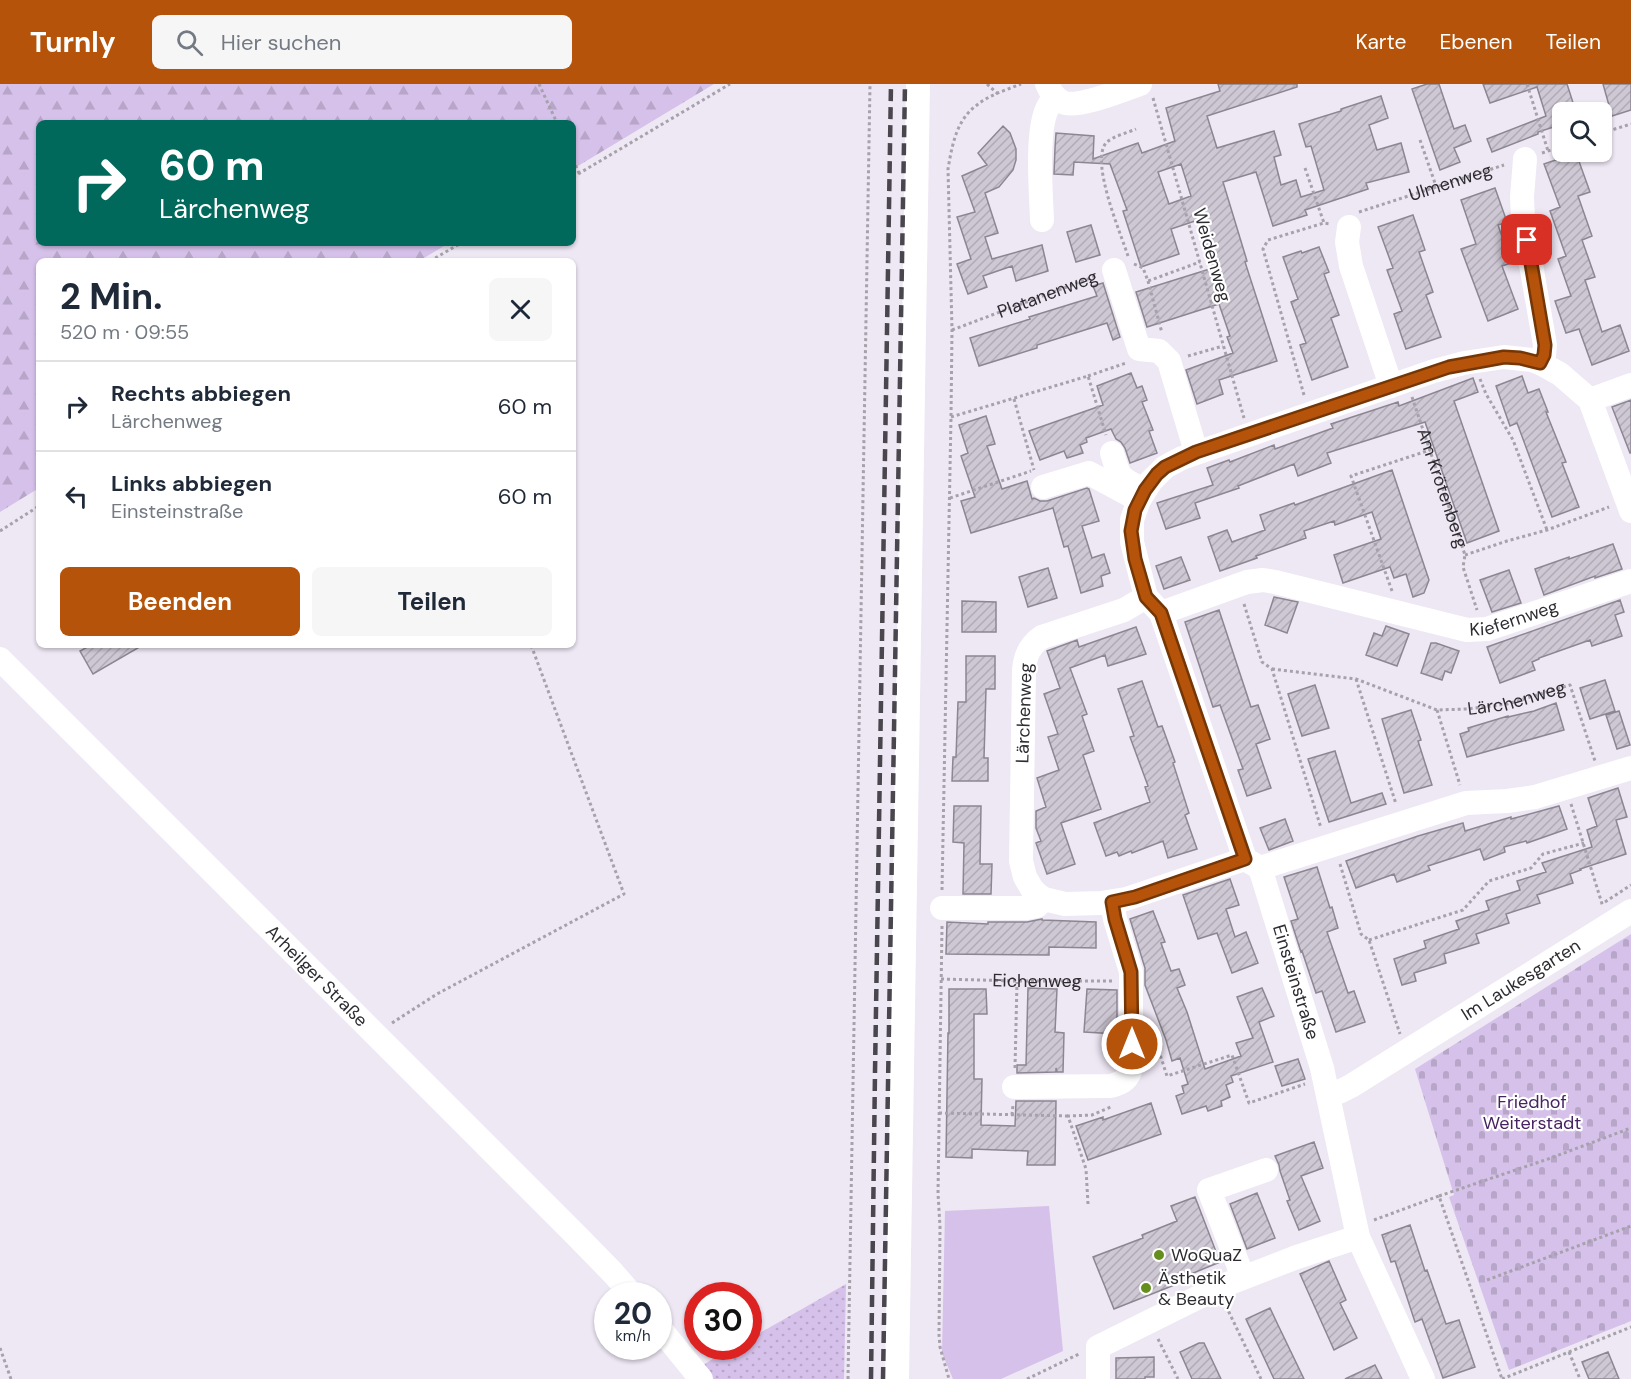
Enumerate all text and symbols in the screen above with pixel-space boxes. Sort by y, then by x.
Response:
search box [152,15,572,69]
text: Turnly [30,24,116,61]
icon: search [173,26,206,59]
text: Hier suchen [221,28,341,57]
text: Karte [1356,28,1406,56]
text: Ebenen [1439,28,1512,56]
text: Teilen [1545,28,1601,56]
map controls [1552,102,1612,162]
button: search [1552,102,1612,162]
text: 60 m [159,138,265,193]
icon: right [60,144,138,222]
street label: Ulmenweg [1406,158,1495,207]
text: Lärchenweg [159,191,310,226]
street label: Weidenweg [1187,205,1237,305]
pin [1501,214,1552,265]
icon: arrive [1510,223,1543,256]
street label: Platanenweg [994,264,1101,324]
text: 2 Min. [60,273,162,320]
button: close [489,278,552,341]
text: 520 m · 09:55 [60,319,189,345]
text: Rechts abbiegen [111,379,291,408]
icon: right [60,390,93,423]
text: 60 m [498,392,552,421]
text: Lärchenweg [111,408,223,434]
street label: Am Krötenberg [1411,425,1474,551]
text: Links abbiegen [111,469,272,498]
icon: left [60,480,93,513]
text: 60 m [498,482,552,511]
text: Einsteinstraße [111,498,243,524]
button: Beenden [60,567,300,636]
button: Teilen [312,567,552,636]
street label: Kiefernweg [1469,594,1561,642]
street label: Lärchenweg [1010,662,1038,764]
street label: Lärchenweg [1466,675,1568,721]
street label: Arheilger Straße [261,920,373,1032]
street label: Einsteinstraße [1267,922,1325,1042]
street label: Im Laukesgarten [1457,933,1585,1026]
street label: Eichenweg [992,968,1082,993]
position arrow [1100,1012,1164,1076]
park label: Friedhof Weiterstadt [1483,1090,1581,1135]
place label: WoQuaZ [1171,1243,1242,1267]
marker: WoQuaZ [1152,1248,1166,1262]
place label: Ästhetik & Beauty [1158,1266,1234,1311]
marker: Ästhetik & Beauty [1139,1281,1153,1295]
speed limit sign: 30 [684,1282,762,1360]
text: 20 [614,1294,652,1333]
text: km/h [615,1326,651,1346]

